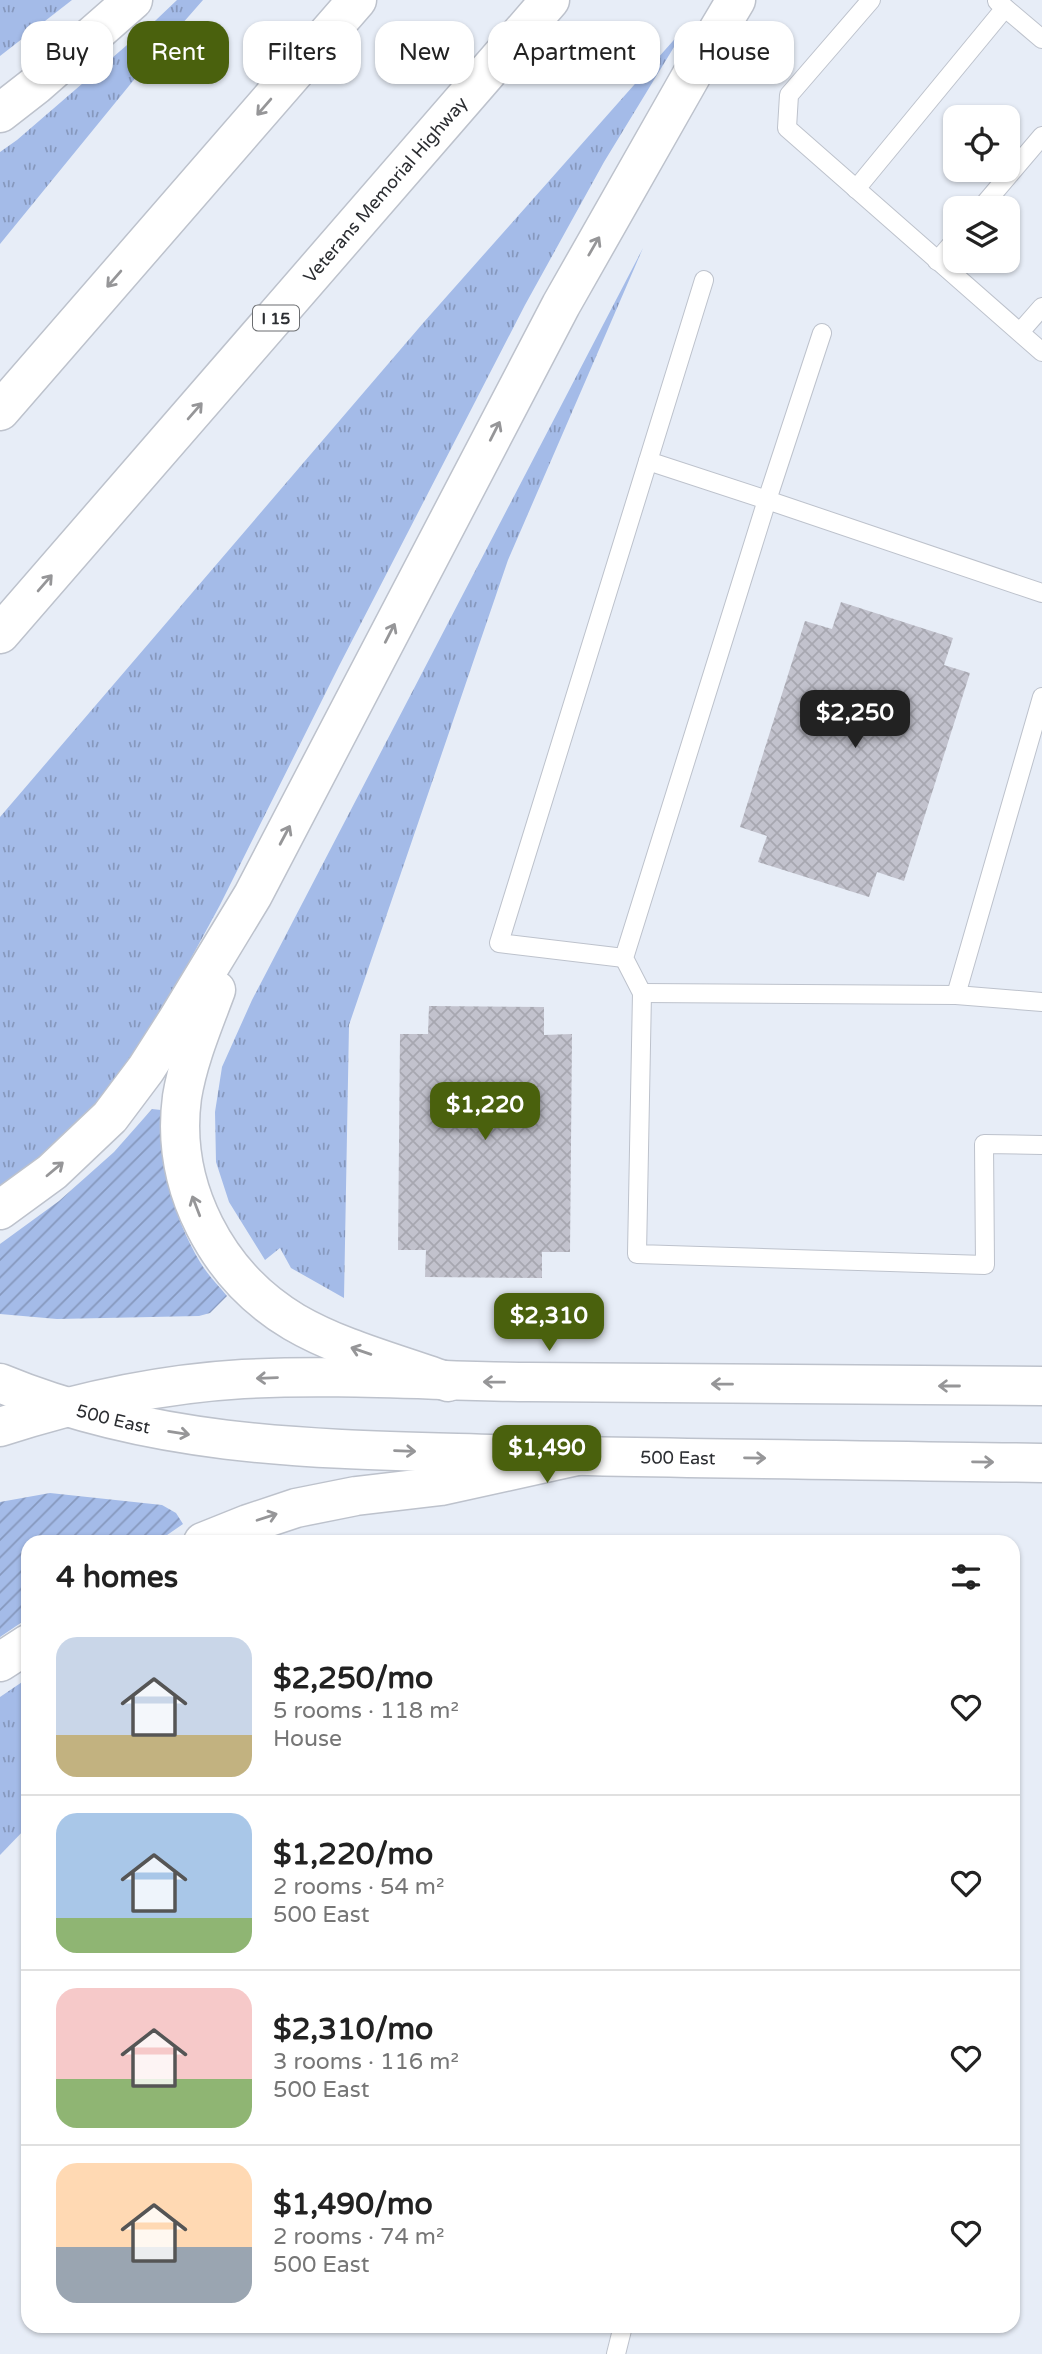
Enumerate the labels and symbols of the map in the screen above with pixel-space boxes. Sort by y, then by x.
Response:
street label: Veterans Memorial Highway [299,92,472,287]
one-way arrow [256,98,272,116]
one-way arrow [588,236,601,257]
one-way arrow [106,270,122,288]
road number: I 15 [253,306,299,330]
one-way arrow [187,403,203,421]
one-way arrow [489,421,502,442]
one-way arrow [37,574,53,592]
one-way arrow [384,623,398,644]
pin: $2,250 [798,690,912,750]
one-way arrow [278,825,292,846]
pin: $1,220 [428,1082,542,1142]
one-way arrow [45,1161,63,1177]
one-way arrow [189,1196,202,1218]
pin: $2,310 [492,1294,606,1353]
one-way arrow [350,1344,372,1357]
one-way arrow [256,1372,279,1385]
one-way arrow [483,1375,506,1389]
one-way arrow [711,1377,734,1391]
one-way arrow [938,1379,961,1393]
street label: 500 East [74,1399,152,1438]
pin: $1,490 [490,1426,604,1485]
one-way arrow [167,1427,190,1440]
one-way arrow [393,1445,416,1458]
street label: 500 East [640,1446,716,1469]
one-way arrow [743,1452,766,1465]
one-way arrow [971,1455,994,1469]
one-way arrow [256,1510,278,1523]

